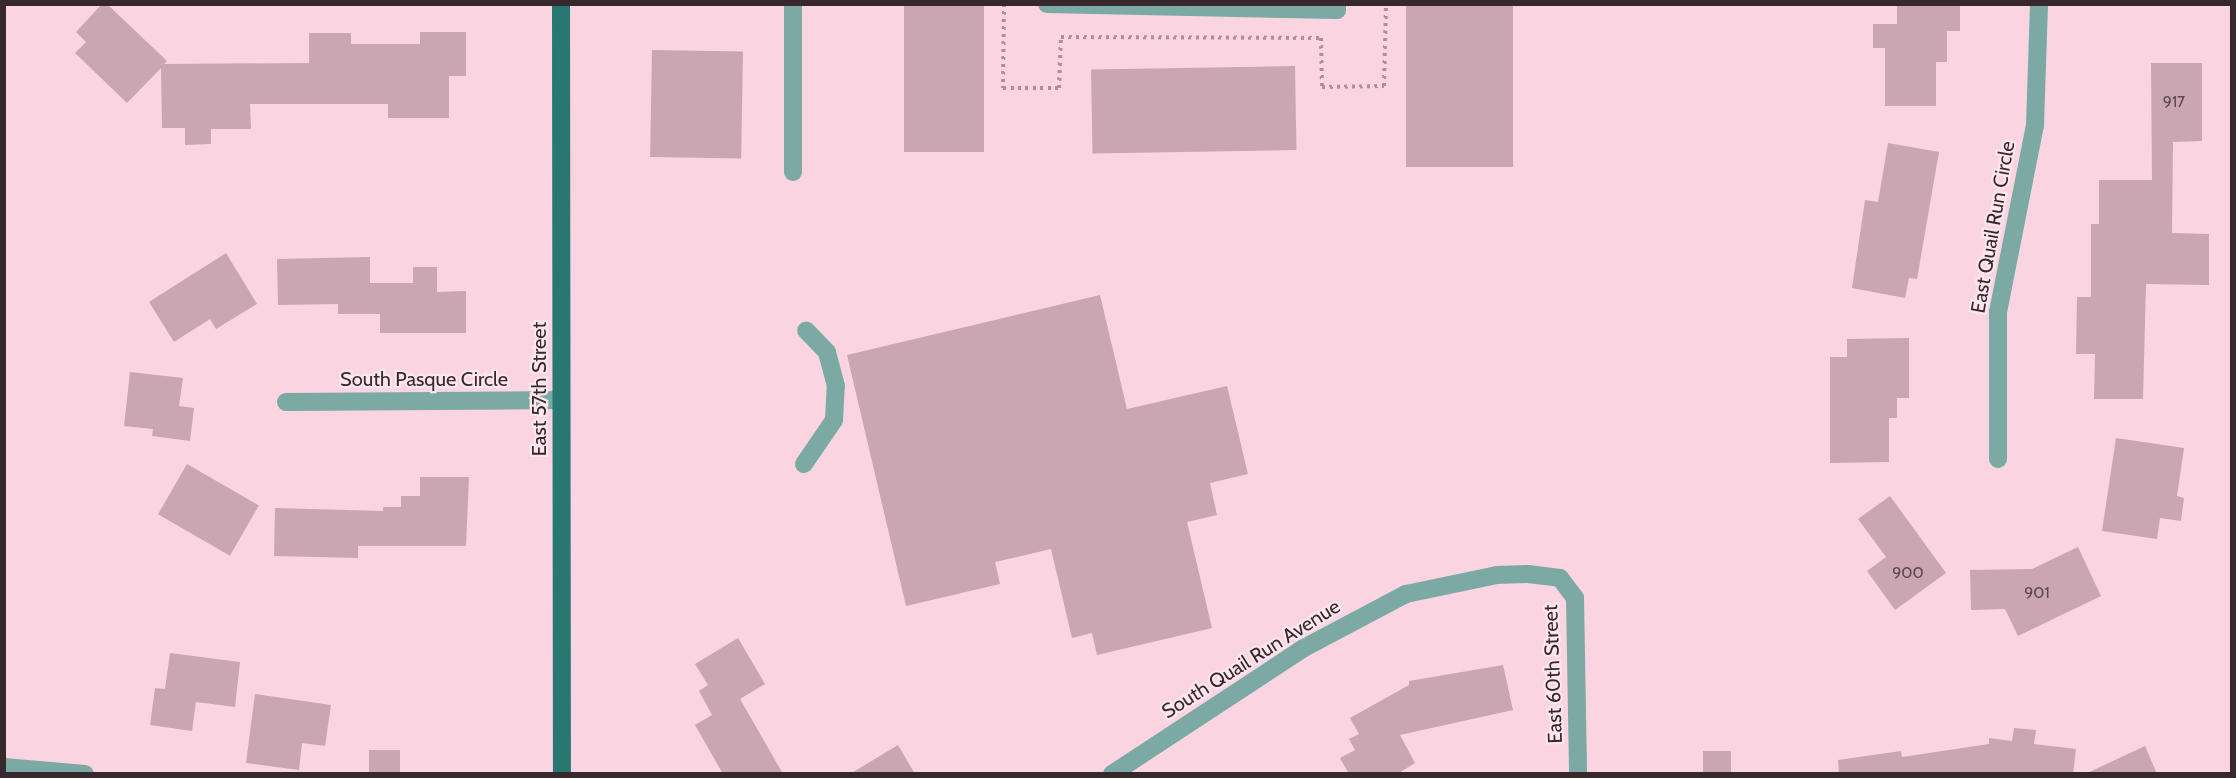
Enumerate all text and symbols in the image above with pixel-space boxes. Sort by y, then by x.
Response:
house number: 917 [2163,92,2185,112]
street label: East Quail Run Circle [1966,139,2020,315]
street label: East 57th Street [527,322,551,456]
street label: South Pasque Circle [340,367,508,391]
house number: 900 [1892,563,1924,583]
house number: 901 [2024,583,2050,603]
street label: South Quail Run Avenue [1158,594,1344,724]
street label: East 60th Street [1539,604,1567,744]

